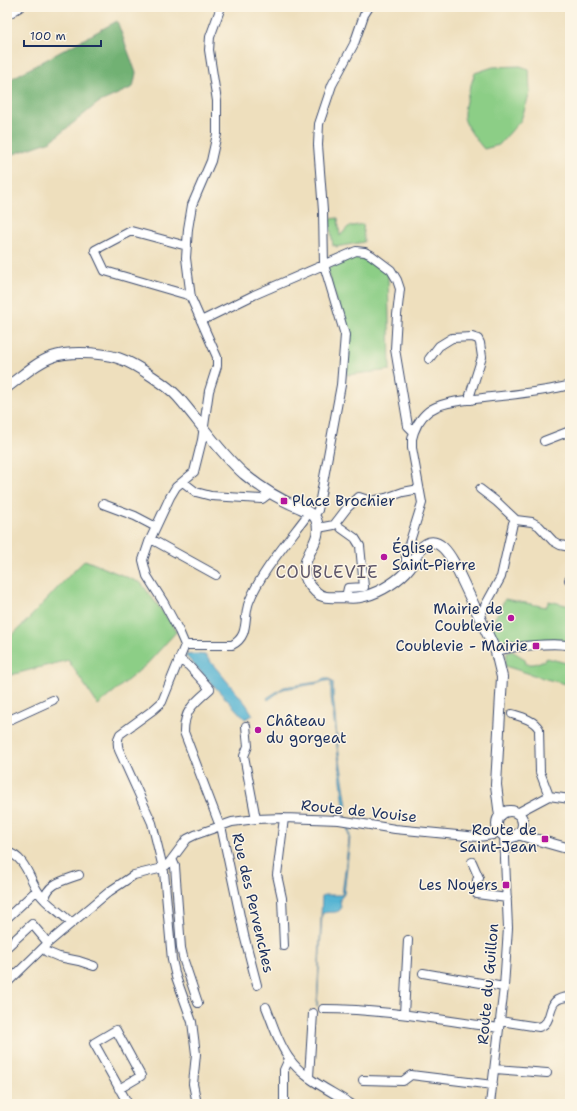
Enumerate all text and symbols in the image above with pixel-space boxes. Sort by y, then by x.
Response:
scale bar [24,22,101,48]
text: 100 m [30,28,66,44]
place label: Place Brochier [292,491,395,511]
marker: Place Brochier [279,496,289,506]
place label: Église Saint-Pierre [392,537,476,575]
marker: Église Saint-Pierre [379,552,389,562]
district label: COUBLEVIE [275,561,379,583]
place label: Mairie de Coublevie [433,599,503,636]
marker: Mairie de Coublevie [506,613,516,623]
place label: Coublevie - Mairie [395,636,528,656]
marker: Coublevie - Mairie [531,641,541,651]
place label: Château du gorgeat [266,711,347,748]
marker: Château du gorgeat [253,725,263,735]
street label: Route de Vouise [300,795,418,827]
place label: Route de Saint-Jean [459,820,537,857]
street label: Rue des Pervenches [227,831,279,975]
marker: Route de Saint-Jean [540,834,550,844]
place label: Les Noyers [418,875,498,895]
marker: Les Noyers [501,880,511,890]
street label: Route du Guillon [473,923,503,1045]

